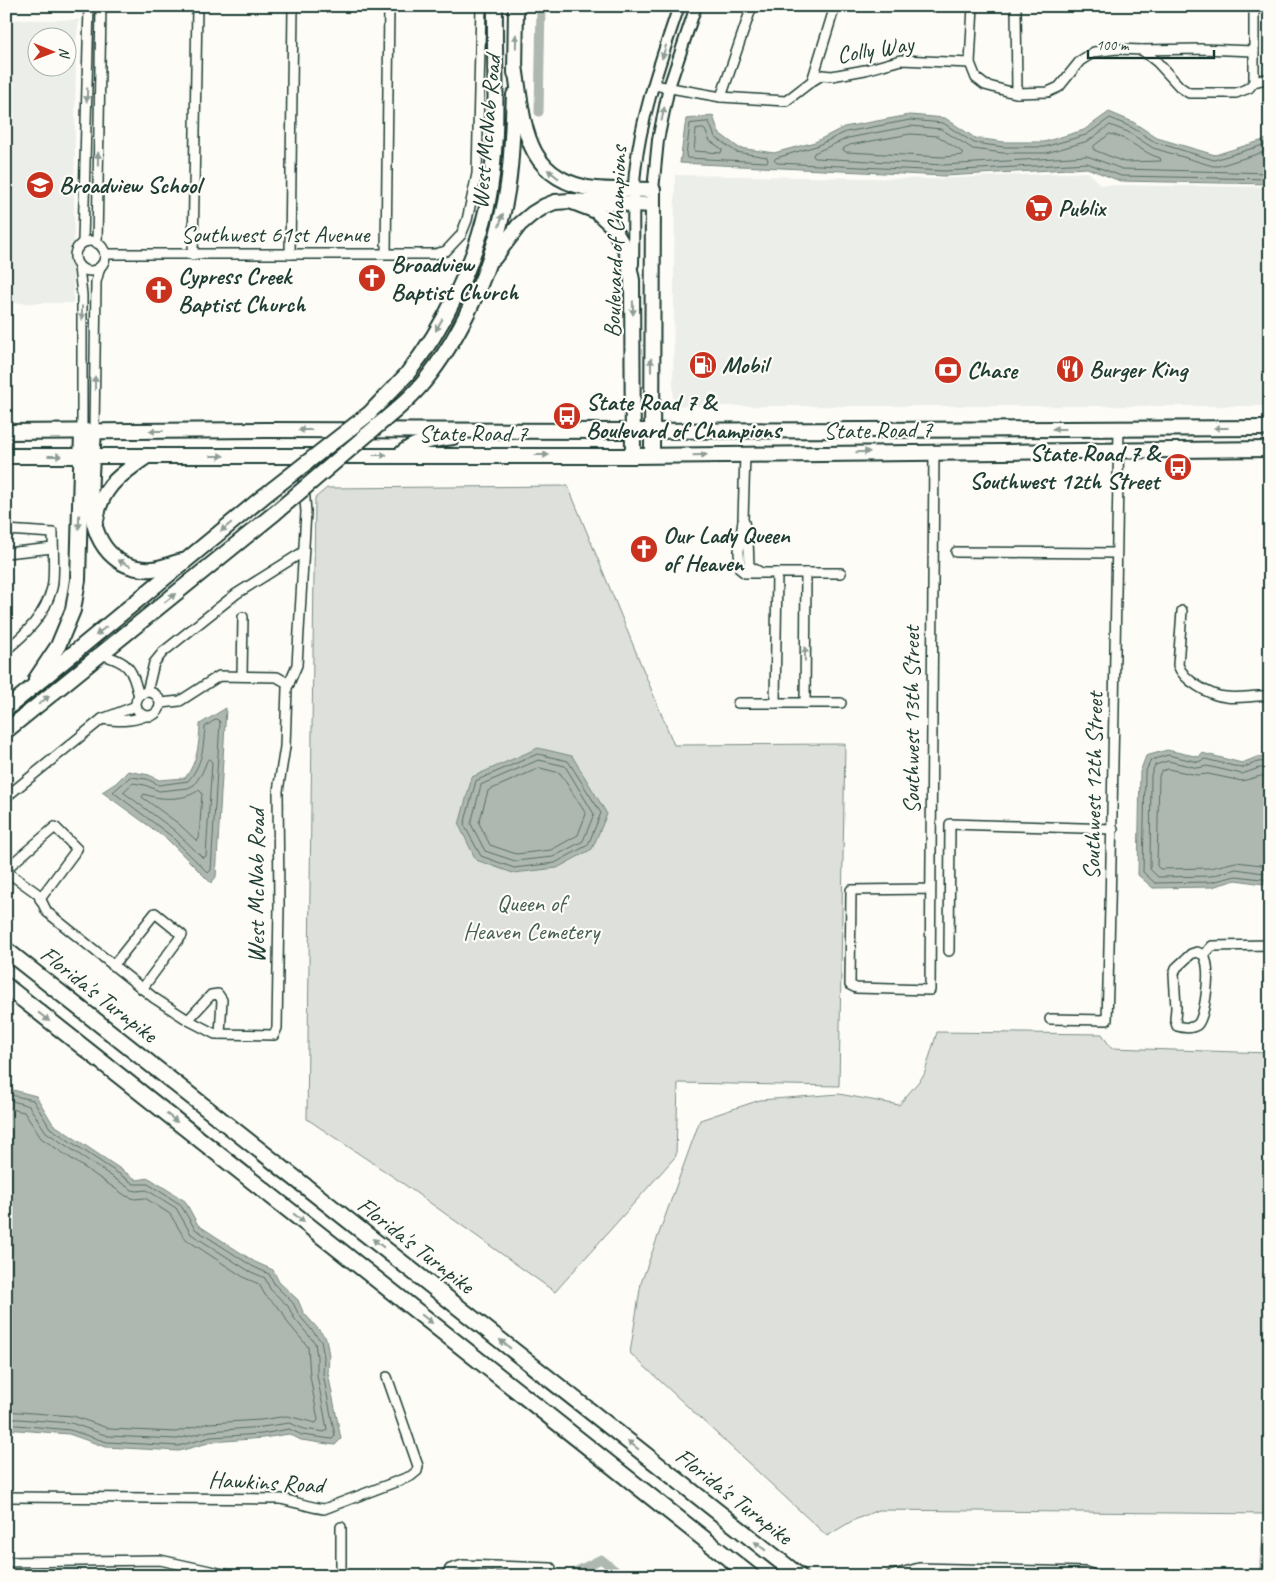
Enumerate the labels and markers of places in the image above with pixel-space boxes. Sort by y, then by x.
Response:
school or university icon: Broadview School [25,170,55,200]
place label: Broadview School [59,170,205,200]
supermarket icon: Publix [1024,193,1054,223]
place label: Publix [1058,193,1108,223]
place label: Broadview Baptist Church [391,249,519,307]
place label: Cypress Creek Baptist Church [178,261,306,319]
church icon: Broadview Baptist Church [357,263,387,293]
church icon: Cypress Creek Baptist Church [144,275,174,305]
fuel station icon: Mobil [688,350,718,380]
place label: Mobil [722,350,773,380]
restaurant icon: Burger King [1055,354,1085,384]
place label: Burger King [1089,354,1189,384]
bank icon: Chase [933,355,963,385]
place label: Chase [967,355,1019,385]
place label: State Road 7 & Boulevard of Champions [586,387,784,445]
bus stop icon: State Road 7 & Boulevard of Champions [552,401,582,431]
place label: State Road 7 & Southwest 12th Street [969,438,1162,496]
bus stop icon: State Road 7 & Southwest 12th Street [1163,452,1193,482]
place label: Our Lady Queen of Heaven [663,520,791,578]
church icon: Our Lady Queen of Heaven [629,534,659,564]

